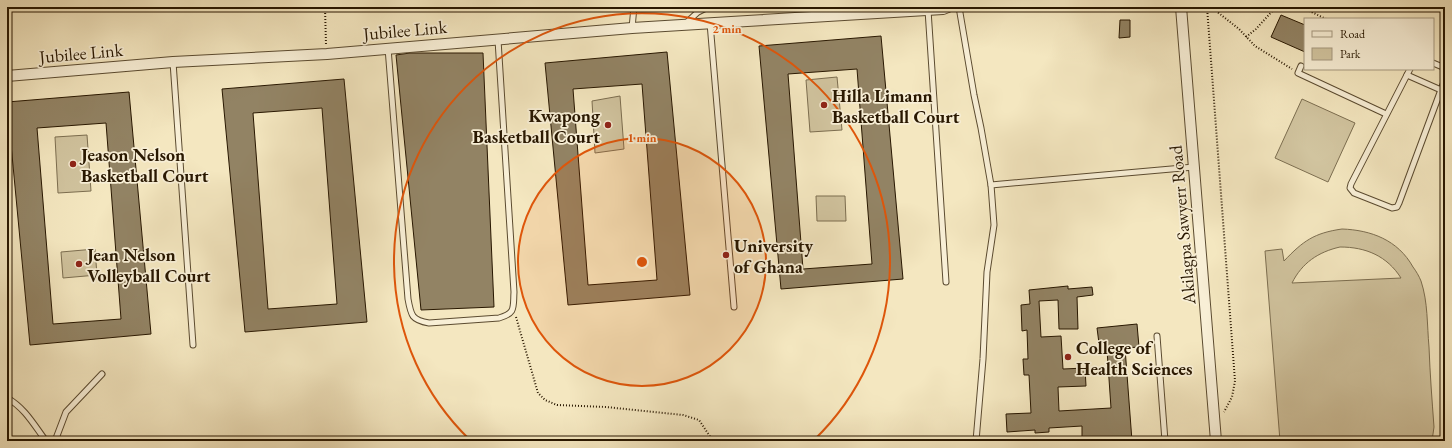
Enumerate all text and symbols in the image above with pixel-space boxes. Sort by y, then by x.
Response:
street label: Jubilee Link [360,15,448,45]
legend [1304,18,1434,70]
text: 2 min [712,21,742,37]
text: Road [1340,26,1366,42]
street label: Jubilee Link [36,38,124,68]
text: Park [1340,46,1361,62]
place label: Hilla Limann Basketball Court [832,84,960,128]
marker: Hilla Limann Basketball Court [819,100,829,110]
place label: Kwapong Basketball Court [473,104,601,148]
marker: Kwapong Basketball Court [603,120,613,130]
text: 1 min [627,130,657,146]
place label: Jeason Nelson Basketball Court [79,143,209,187]
street label: Akilagpa Sawyerr Road [1164,144,1201,307]
marker: Jeason Nelson Basketball Court [68,159,78,169]
place label: University of Ghana [734,234,814,278]
place label: Jean Nelson Volleyball Court [85,243,211,287]
marker: University of Ghana [721,250,731,260]
centre of rings [635,255,649,269]
marker: Jean Nelson Volleyball Court [74,259,84,269]
place label: College of Health Sciences [1076,336,1193,380]
marker: College of Health Sciences [1063,352,1073,362]

